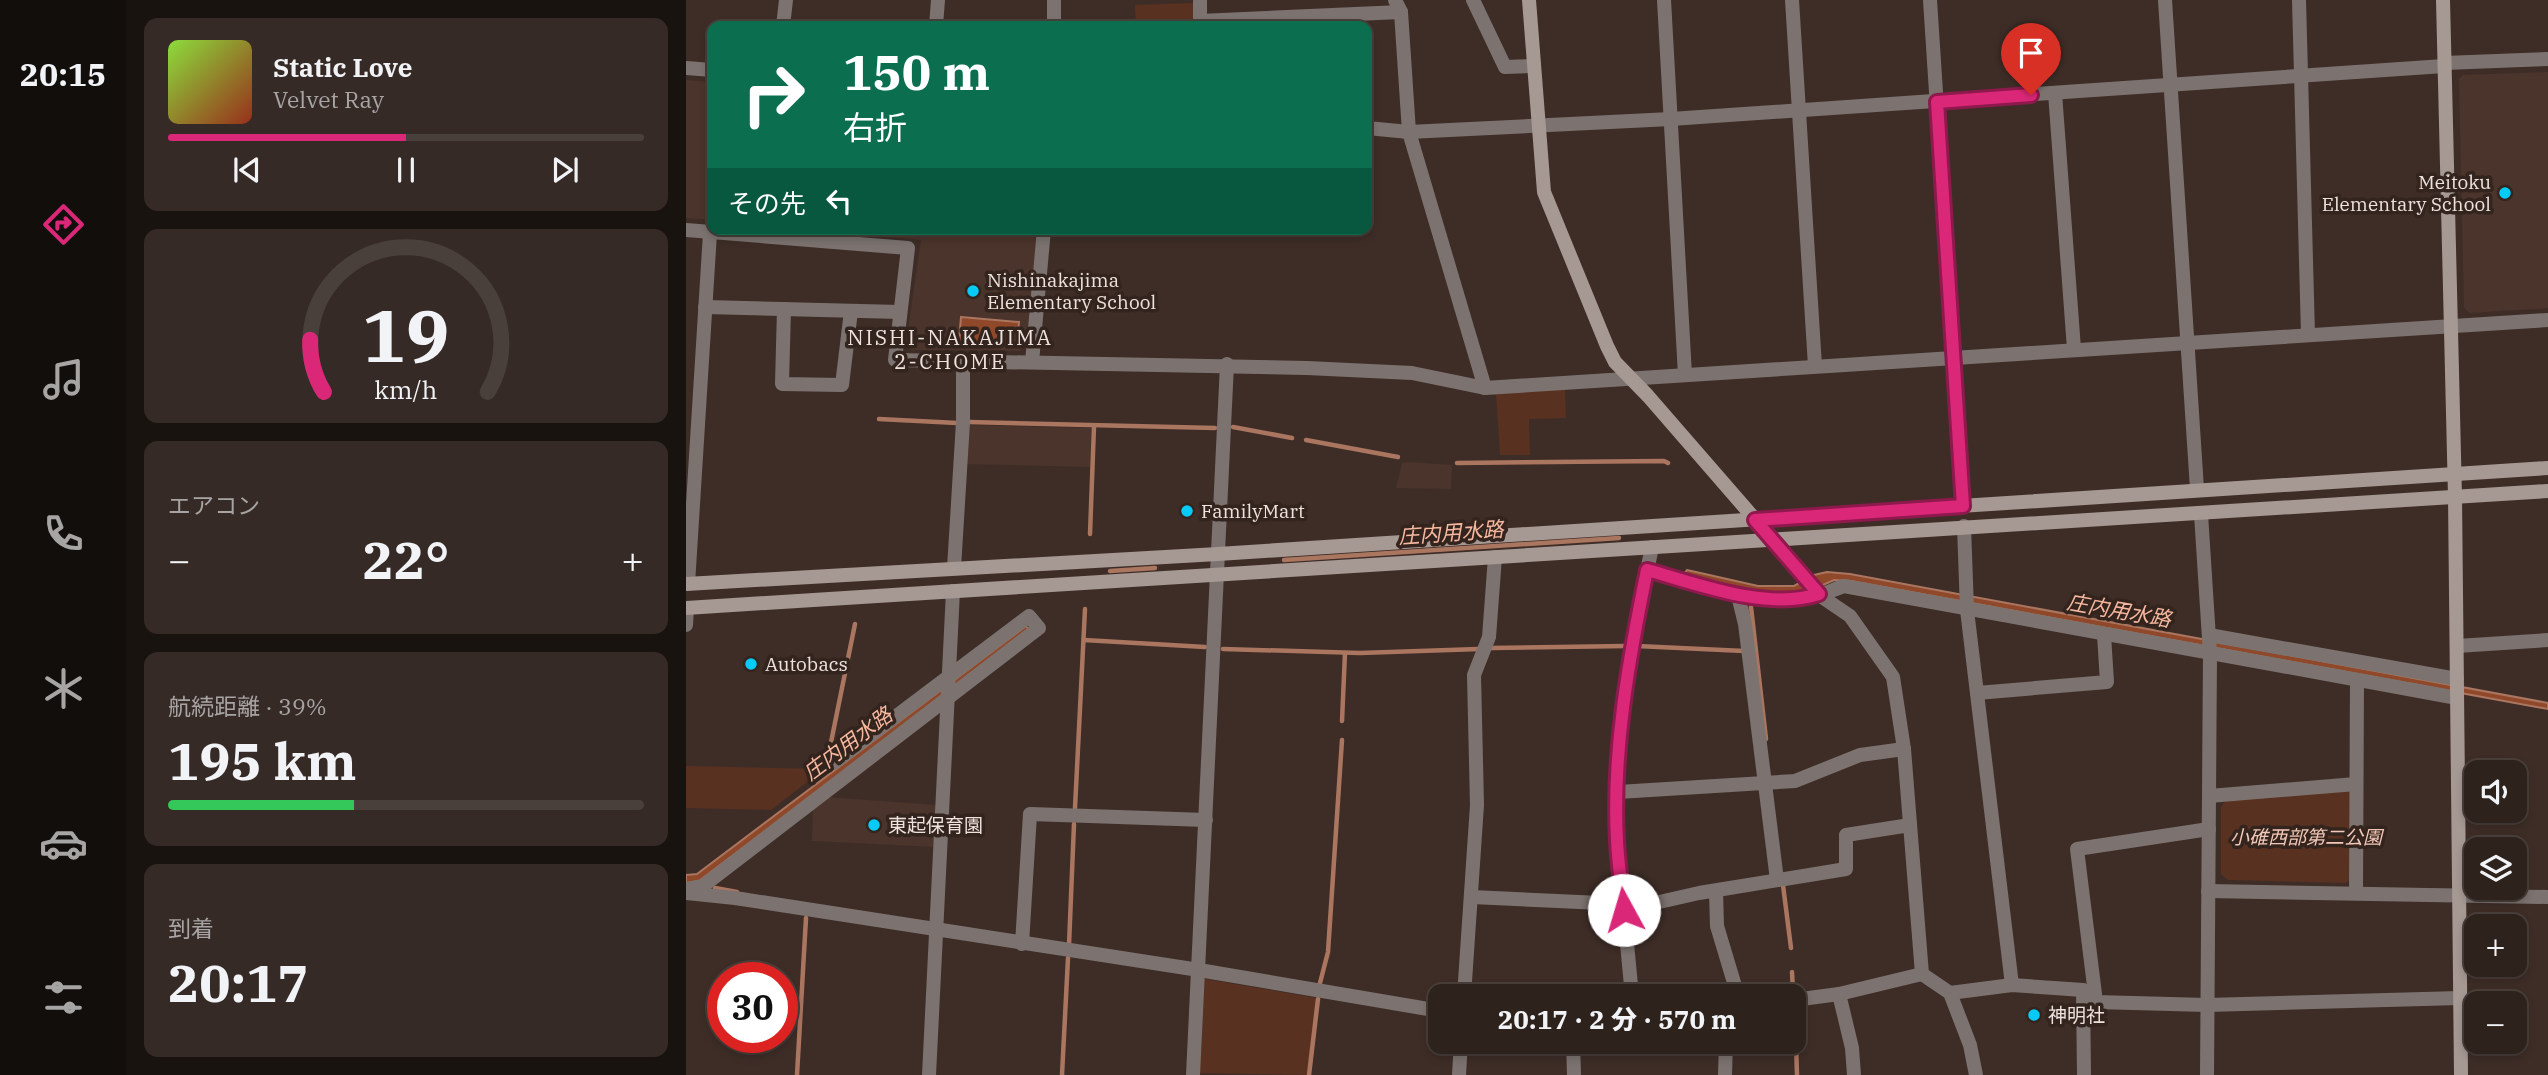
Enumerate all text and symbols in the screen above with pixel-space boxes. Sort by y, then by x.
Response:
pin [2001,23,2061,95]
icon: arrive [2012,34,2050,72]
text: 150 m [843,40,990,103]
icon: right [728,49,819,140]
text: Static Love [273,50,412,84]
text: 20:15 [20,53,106,95]
text: Velvet Ray [273,84,384,114]
text: 右折 [843,106,907,148]
icon: previous [228,151,266,189]
icon: pause [387,151,425,189]
icon: next [546,151,584,189]
place label: Meitoku Elementary School [2322,170,2491,216]
icon: left [820,182,858,220]
marker: Meitoku Elementary School [2497,185,2513,201]
text: その先 [728,186,806,220]
icon: directions [39,200,88,249]
place label: Nishinakajima Elementary School [987,268,1157,314]
marker: Nishinakajima Elementary School [965,283,981,299]
text: 19 [362,288,450,383]
district label: NISHI-NAKAJIMA 2-CHOME [847,323,1053,375]
icon: music [39,355,88,404]
text: km/h [374,373,438,406]
text: エアコン [168,490,260,520]
place label: FamilyMart [1201,499,1305,523]
marker: FamilyMart [1179,503,1195,519]
icon: phone [39,509,88,558]
water label: 庄内用水路 [1398,514,1506,550]
text: 22° [363,526,449,593]
text: − [168,535,191,584]
text: + [621,535,644,584]
water label: 庄内用水路 [2065,587,2175,633]
place label: Autobacs [765,652,848,676]
marker: Autobacs [743,656,759,672]
icon: climate [39,664,88,713]
text: 航続距離 · 39% [168,691,327,721]
water label: 庄内用水路 [797,699,899,786]
text: 195 km [168,727,357,794]
map controls [2464,760,2527,1054]
button: sound [2464,760,2527,823]
place label: 東起保育園 [888,813,983,837]
marker: 東起保育園 [866,817,882,833]
icon: car [39,819,88,868]
park label: 小碓西部第二公園 [2230,825,2385,849]
button: layers [2464,837,2527,900]
position arrow [1587,873,1661,947]
text: 到着 [168,913,214,943]
button: + [2464,914,2527,977]
text: 20:17 [168,949,309,1016]
speed limit sign: 30 [707,962,798,1053]
icon: filters [39,973,88,1022]
button: − [2464,991,2527,1054]
text: 20:17 · 2 分 · 570 m [1498,1002,1736,1036]
place label: 神明社 [2048,1003,2105,1027]
marker: 神明社 [2026,1007,2042,1023]

